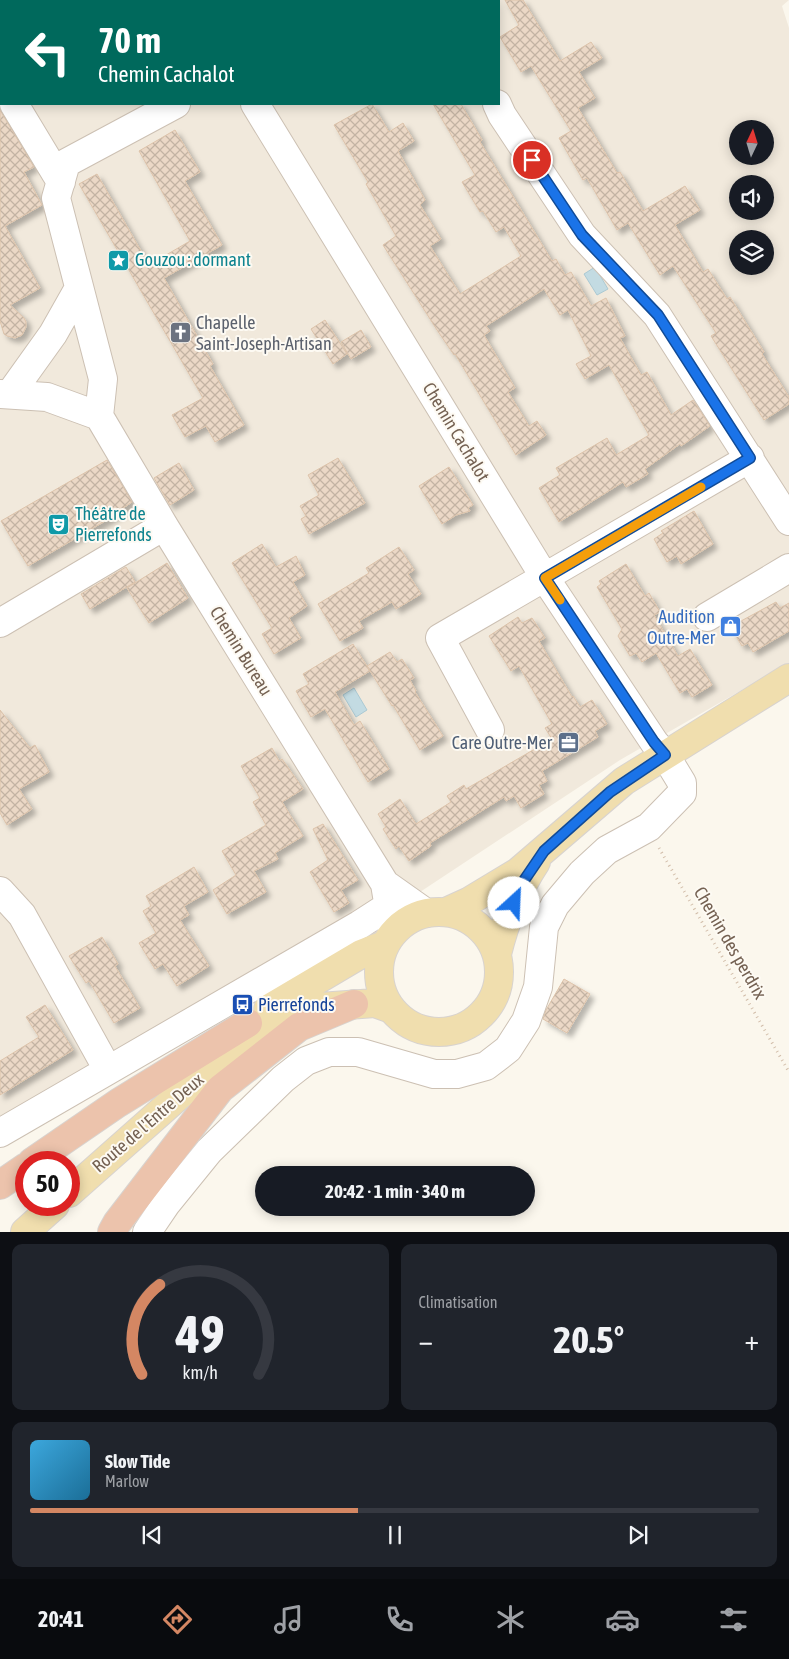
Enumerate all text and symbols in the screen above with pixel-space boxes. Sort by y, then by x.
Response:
icon: left [15,20,80,85]
text: 70 m [98,20,161,60]
text: Chemin Cachalot [98,61,235,87]
north arrow [729,120,774,165]
map controls [729,120,774,275]
pin [511,139,553,181]
icon: arrive [518,146,546,174]
button: sound [729,175,774,220]
button: layers [729,230,774,275]
place icon: Gouzou : dormant [107,248,131,272]
place label: Gouzou : dormant [135,249,251,270]
place label: Chapelle Saint-Joseph-Artisan [196,312,332,354]
church icon: Chapelle Saint-Joseph-Artisan [168,321,192,345]
street label: Chemin Cachalot [419,378,494,485]
place label: Théâtre de Pierrefonds [75,503,152,545]
theatre icon: Théâtre de Pierrefonds [47,512,71,536]
street label: Chemin Bureau [206,602,277,699]
place label: Audition Outre-Mer [647,606,716,648]
shop icon: Audition Outre-Mer [719,615,743,639]
office icon: Care Outre-Mer [556,731,580,755]
place label: Care Outre-Mer [452,732,553,753]
position arrow [487,876,539,928]
street label: Chemin des perdrix [690,883,771,1003]
bus stop icon: Pierrefonds [230,993,254,1017]
place label: Pierrefonds [258,994,335,1015]
street label: Route de l'Entre Deux [88,1069,208,1177]
speed limit sign: 50 [15,1151,80,1216]
text: 20:42 · 1 min · 340 m [325,1180,465,1202]
text: Climatisation [419,1293,498,1311]
text: 49 [175,1304,225,1364]
text: 20.5° [553,1318,624,1361]
text: − [419,1324,433,1356]
text: + [744,1324,759,1356]
text: km/h [183,1362,218,1383]
text: Slow Tide [105,1450,170,1472]
text: Marlow [105,1472,149,1490]
icon: previous [138,1521,166,1549]
icon: pause [381,1521,409,1549]
icon: next [624,1521,652,1549]
icon: directions [160,1602,195,1637]
icon: music [271,1602,306,1637]
icon: phone [382,1602,417,1637]
icon: climate [493,1602,528,1637]
icon: car [605,1602,640,1637]
icon: filters [716,1602,751,1637]
text: 20:41 [38,1606,84,1632]

